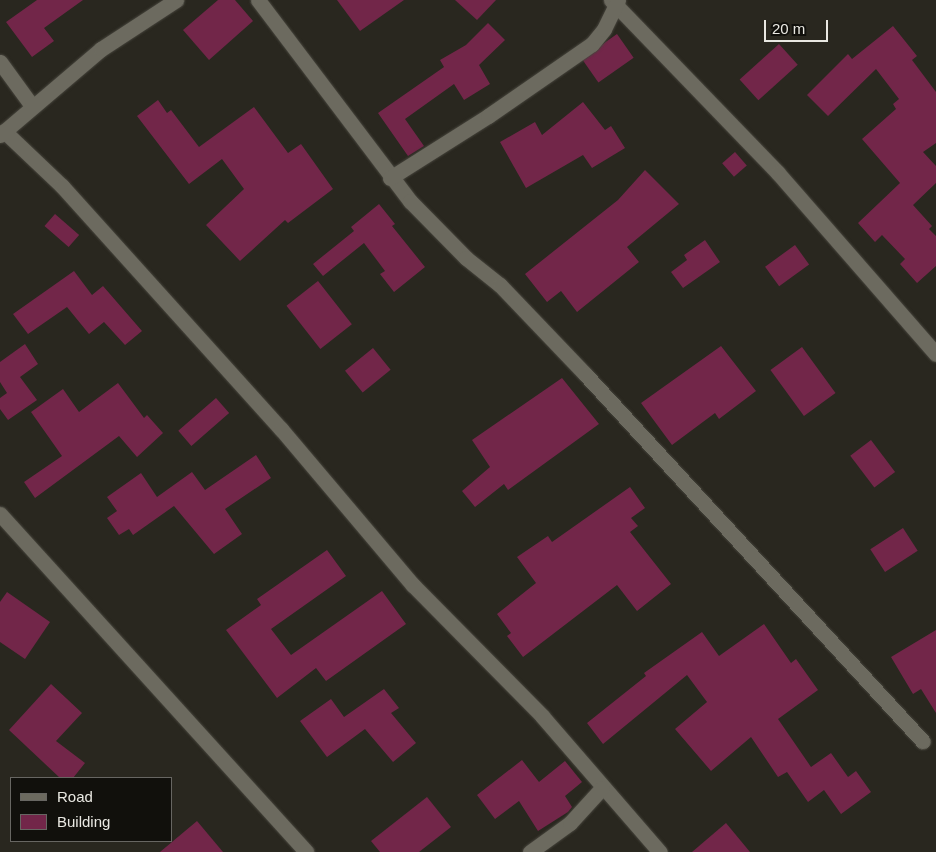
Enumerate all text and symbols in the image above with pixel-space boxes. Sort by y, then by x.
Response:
scale bar [766,10,830,42]
text: 20 m [772,20,805,37]
legend [10,777,172,842]
text: Road [57,788,93,805]
text: Building [57,813,110,830]

